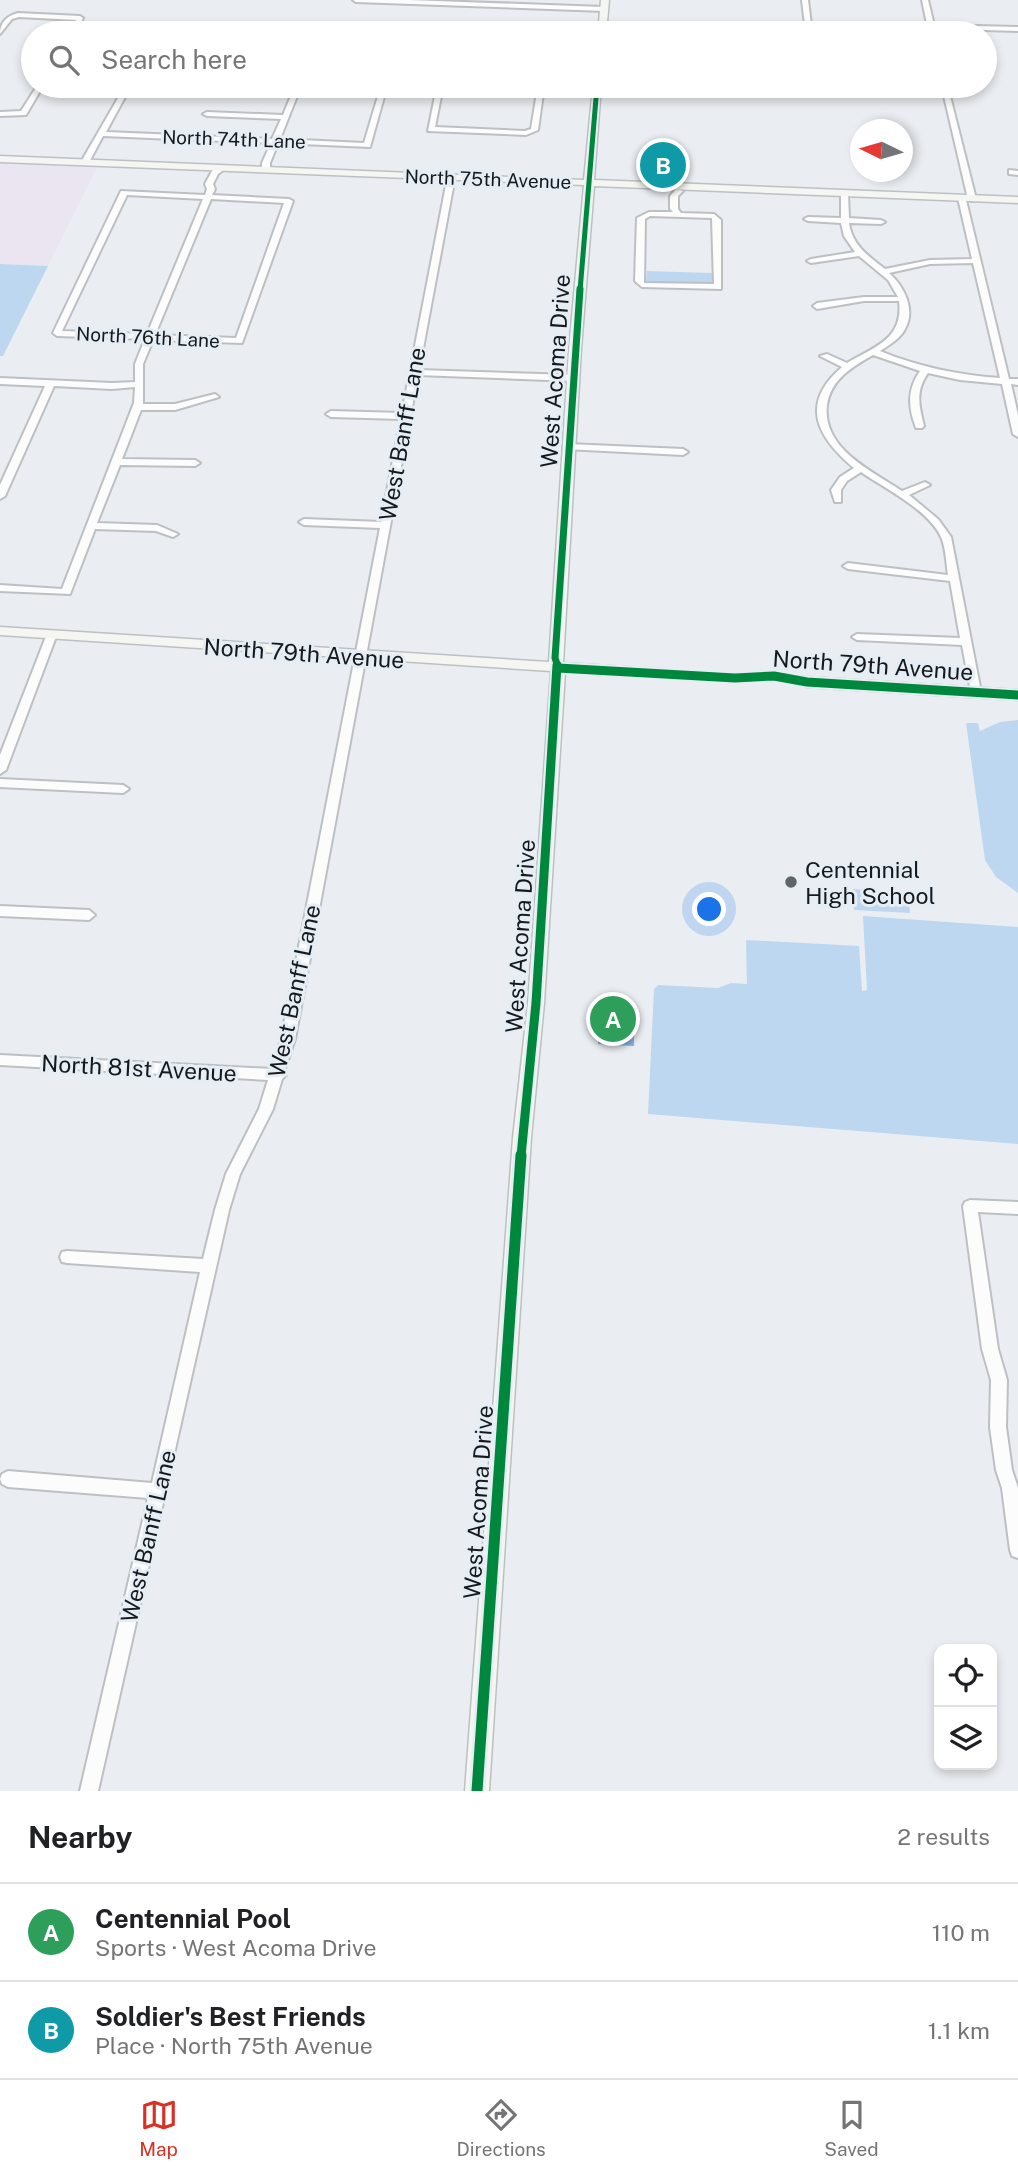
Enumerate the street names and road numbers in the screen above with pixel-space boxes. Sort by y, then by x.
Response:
street label: North 74th Lane [162,125,306,153]
street label: North 75th Avenue [404,165,572,193]
street label: West Acoma Drive [535,273,575,469]
street label: North 76th Lane [76,322,220,352]
street label: West Banff Lane [373,345,431,523]
street label: North 79th Avenue [203,633,405,673]
street label: North 79th Avenue [772,645,974,685]
street label: West Acoma Drive [500,838,540,1034]
street label: West Banff Lane [263,902,325,1080]
street label: North 81st Avenue [41,1049,237,1087]
street label: West Acoma Drive [458,1404,498,1600]
street label: West Banff Lane [115,1447,181,1625]

